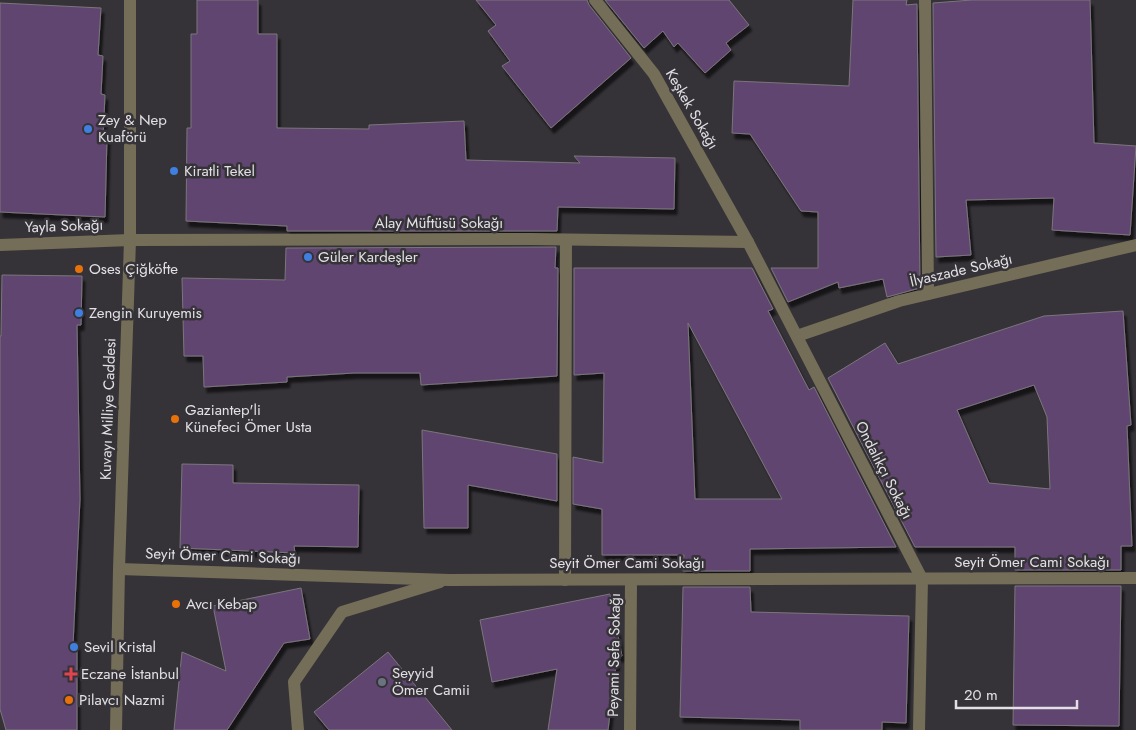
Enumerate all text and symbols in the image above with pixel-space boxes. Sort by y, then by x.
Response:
street label: Keşkek Sokağı [660,65,724,153]
place label: Zey & Nep Kuaförü [98,109,167,148]
marker: Zey & Nep Kuaförü [82,123,94,135]
place label: Kiratli Tekel [184,160,255,182]
marker: Kiratli Tekel [168,165,180,177]
street label: Alay Müftüsü Sokağı [375,212,503,234]
street label: Yayla Sokağı [24,214,104,238]
place label: Güler Kardeşler [318,246,419,268]
street label: İlyaszade Sokağı [908,248,1014,292]
marker: Güler Kardeşler [302,251,314,263]
place label: Oses Çiğköfte [89,258,178,280]
marker: Oses Çiğköfte [73,263,85,275]
place label: Zengin Kuruyemis [89,302,202,324]
marker: Zengin Kuruyemis [73,307,85,319]
street label: Kuvayı Milliye Caddesi [95,337,121,481]
place label: Gaziantep'li Künefeci Ömer Usta [185,399,312,438]
marker: Gaziantep'li Künefeci Ömer Usta [169,413,181,425]
street label: Ondalıkçı Sokağı [850,417,918,523]
street label: Seyit Ömer Cami Sokağı [145,542,301,570]
street label: Seyit Ömer Cami Sokağı [954,551,1110,573]
street label: Seyit Ömer Cami Sokağı [549,552,705,574]
place label: Avcı Kebap [186,593,258,615]
street label: Peyami Sefa Sokağı [602,593,626,717]
marker: Avcı Kebap [170,598,182,610]
place label: Sevil Kristal [84,636,156,658]
marker: Sevil Kristal [68,641,80,653]
place label: Seyyid Ömer Camii [392,662,470,701]
place label: Eczane İstanbul [81,663,179,685]
marker: Eczane İstanbul [65,668,77,680]
marker: Seyyid Ömer Camii [376,676,388,688]
scale bar [956,678,1077,710]
text: 20 m [964,684,998,706]
place label: Pilavcı Nazmi [79,689,165,711]
marker: Pilavcı Nazmi [63,694,75,706]

